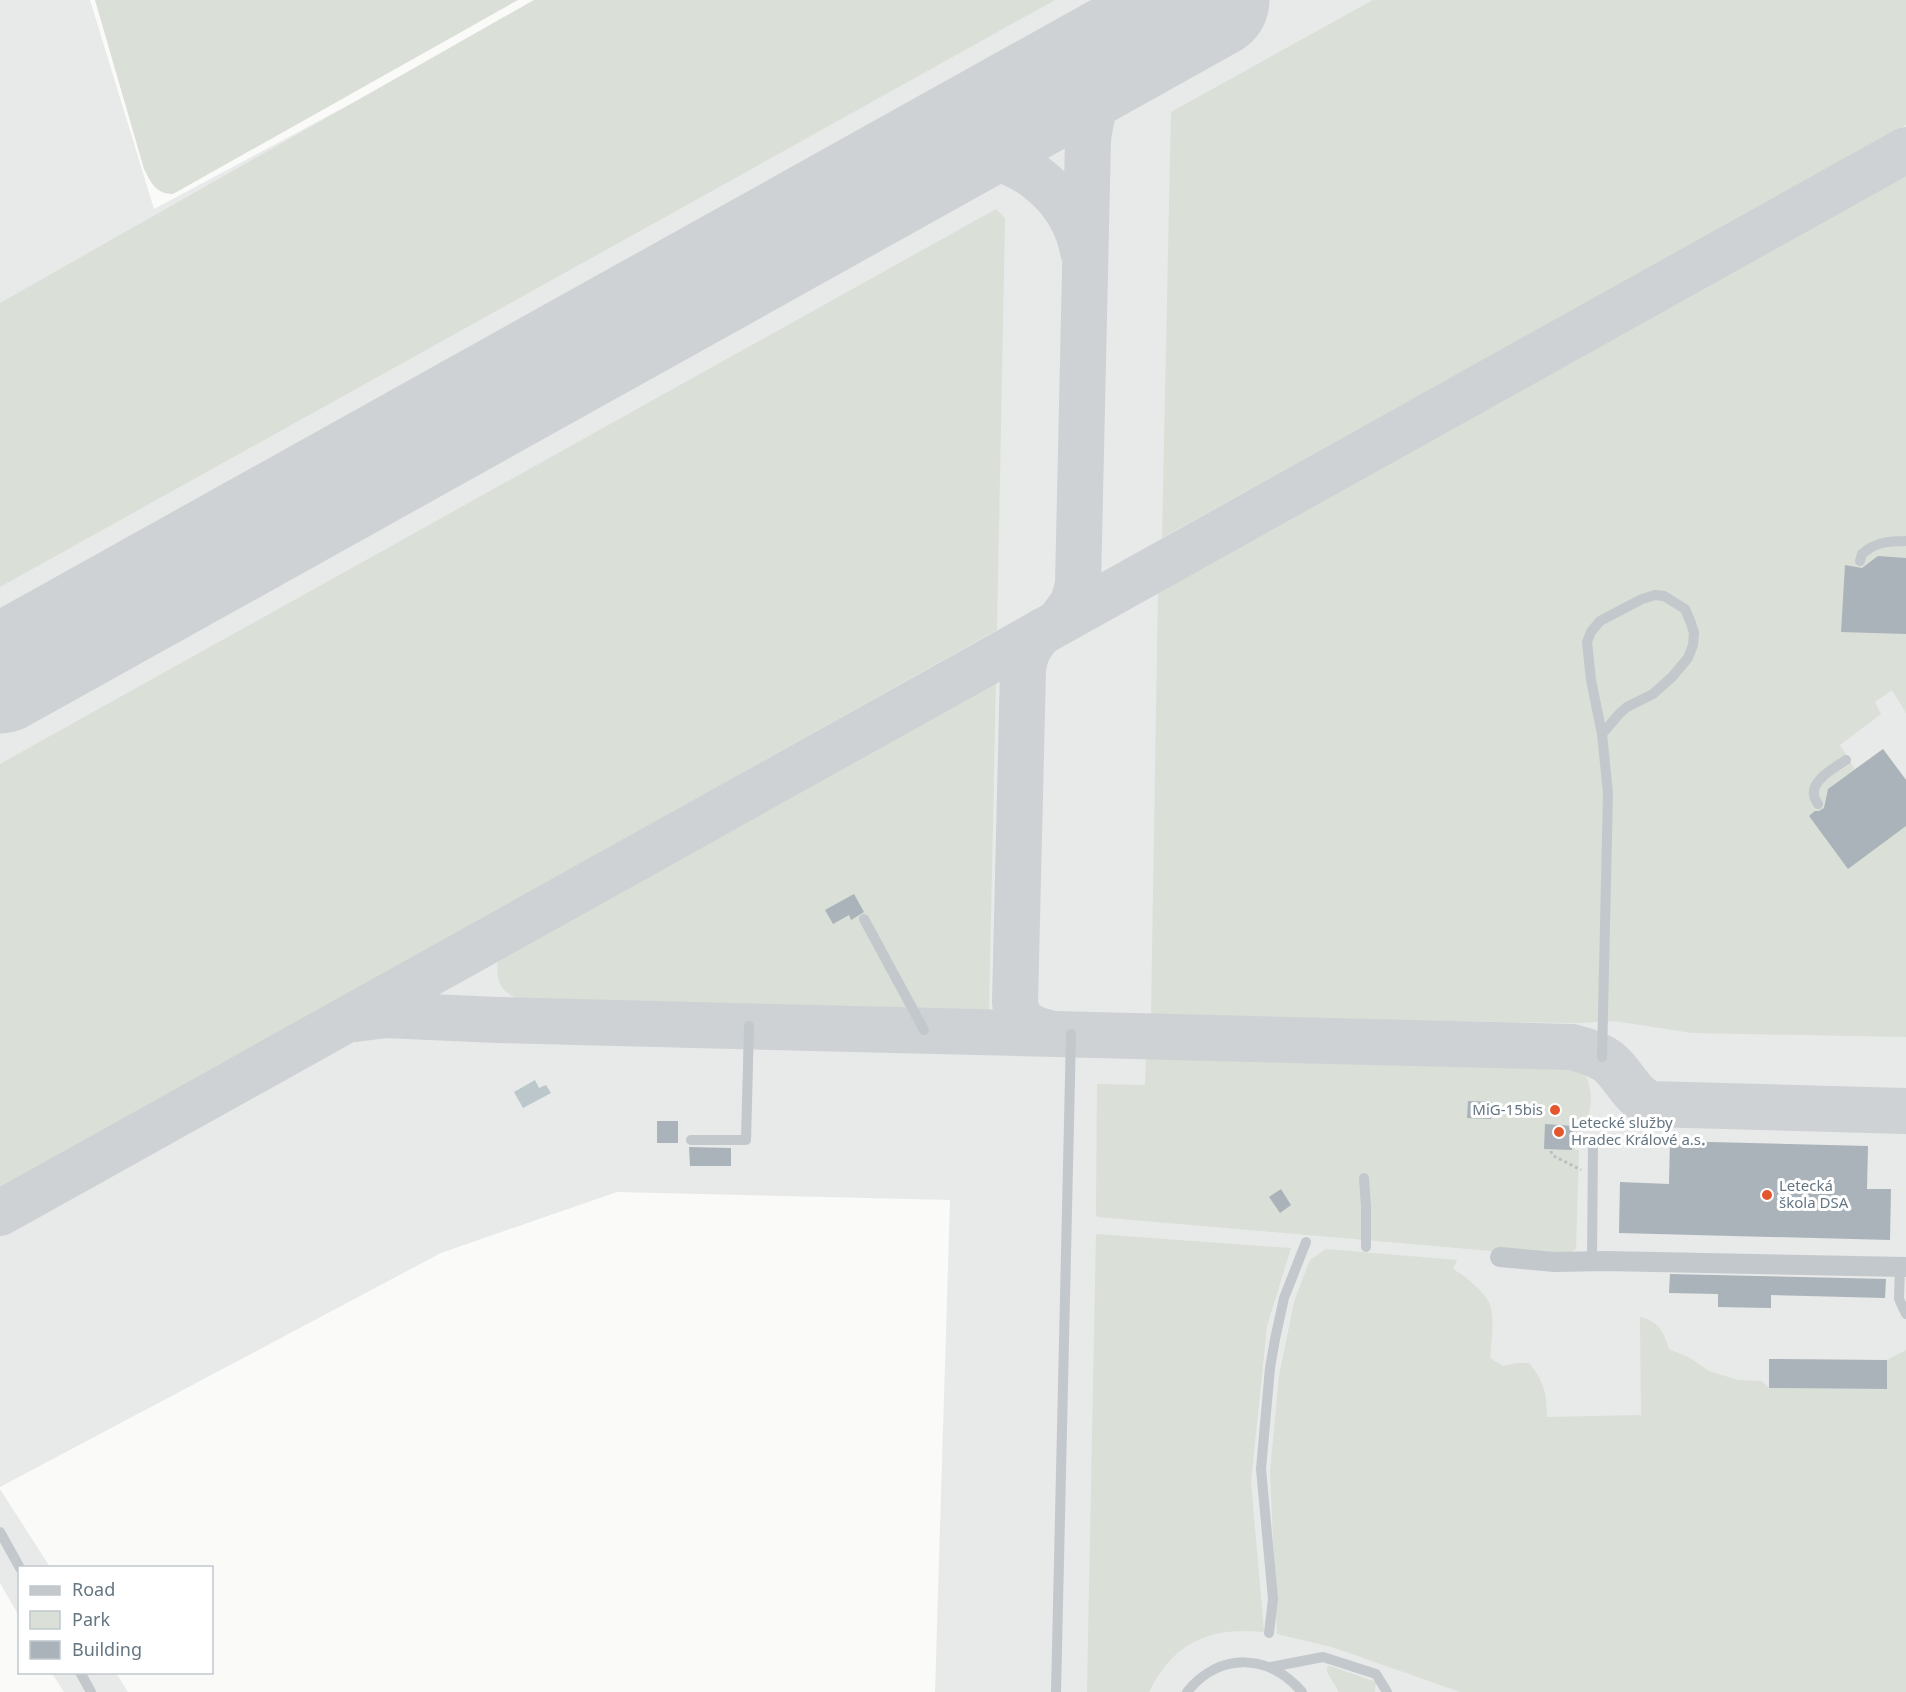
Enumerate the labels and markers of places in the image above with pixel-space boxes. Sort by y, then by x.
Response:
place label: MiG-15bis [1472,1099,1543,1119]
marker: MiG-15bis [1548,1103,1562,1117]
place label: Letecké služby Hradec Králové a.s. [1571,1112,1705,1149]
marker: Letecké služby Hradec Králové a.s. [1552,1125,1566,1139]
place label: Letecká škola DSA [1779,1175,1849,1212]
marker: Letecká škola DSA [1760,1188,1774,1202]

